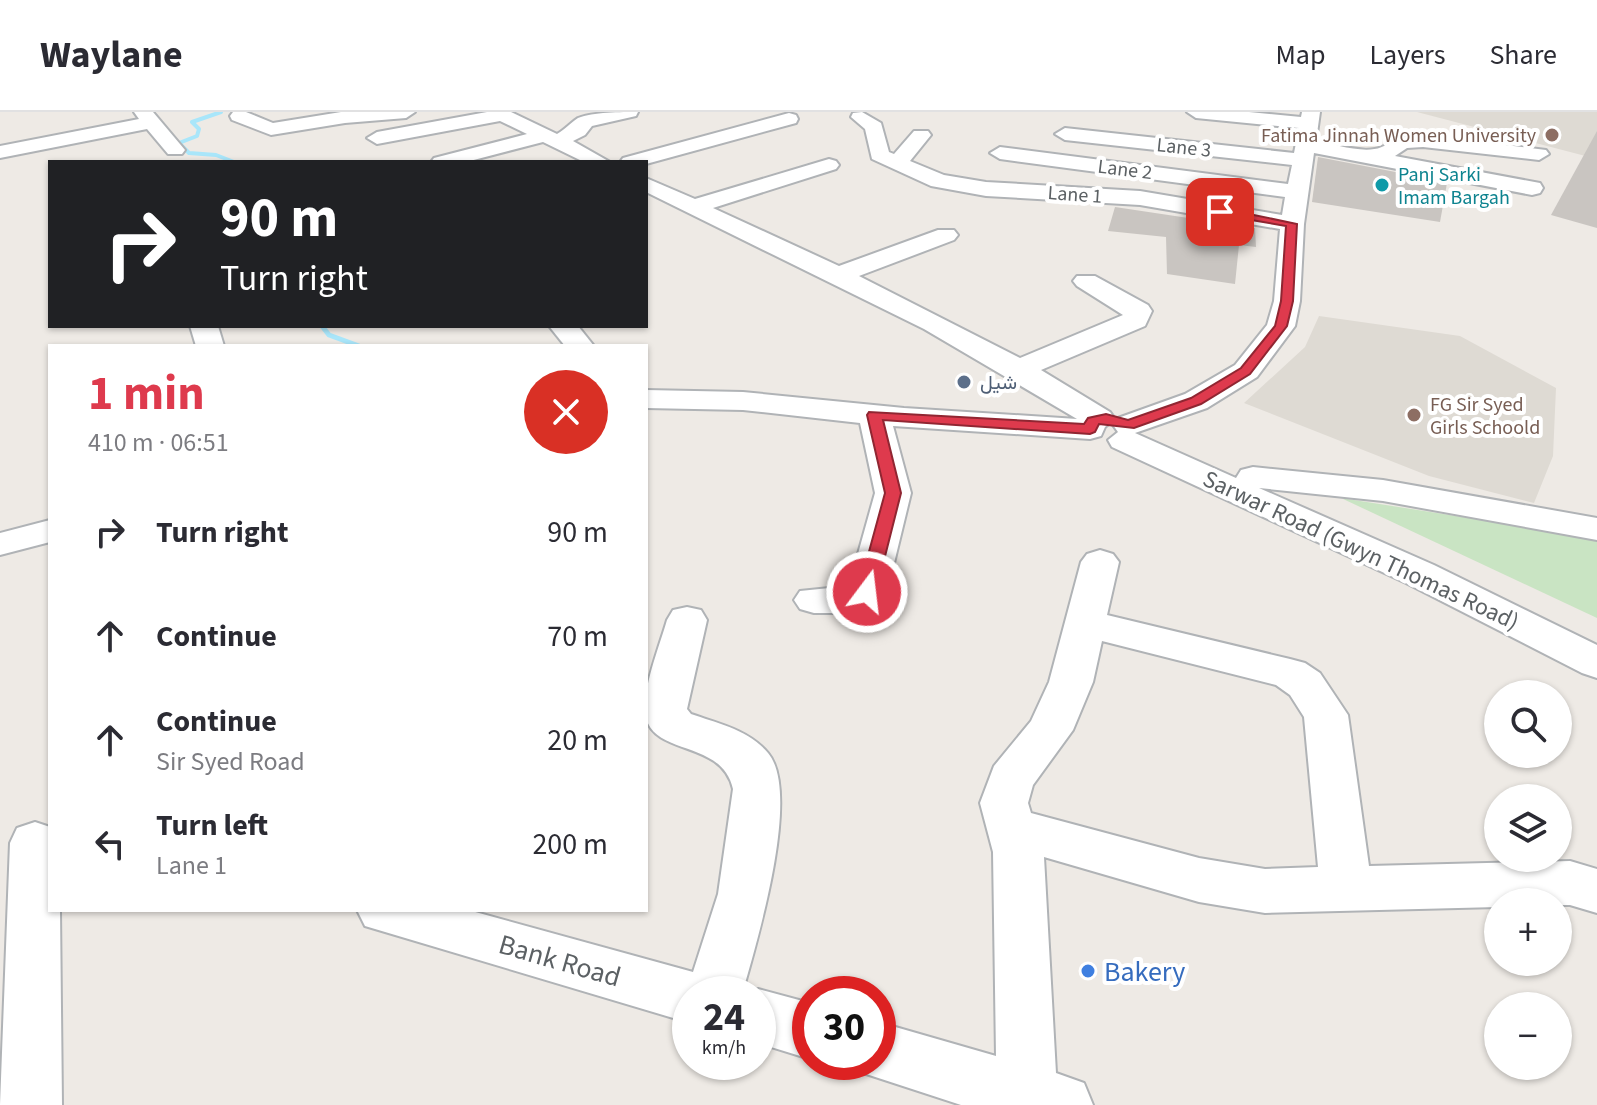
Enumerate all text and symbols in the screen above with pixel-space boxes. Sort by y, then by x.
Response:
text: Waylane [40,28,183,82]
text: Map [1275,35,1325,75]
text: Layers [1369,35,1445,75]
text: Share [1489,35,1557,75]
place label: Fatima Jinnah Women University [1261,122,1537,150]
marker: Fatima Jinnah Women University [1543,126,1561,144]
street label: Lane 3 [1155,131,1213,165]
street label: Lane 2 [1096,153,1154,187]
place label: Panj Sarki Imam Bargah [1398,161,1510,212]
marker: Panj Sarki Imam Bargah [1373,176,1391,194]
pin [1186,178,1254,246]
text: 90 m [220,179,338,258]
street label: Lane 1 [1047,179,1103,211]
icon: arrive [1198,190,1242,234]
icon: right [88,192,192,296]
text: Turn right [220,253,368,304]
text: 1 min [88,360,205,428]
place label: شیل [980,369,1017,397]
button: close [524,370,608,454]
marker: شیل [955,373,973,391]
place label: FG Sir Syed Girls Schoold [1430,391,1540,442]
marker: FG Sir Syed Girls Schoold [1405,406,1423,424]
text: 410 m · 06:51 [88,424,229,461]
street label: Sarwar Road (Gwyn Thomas Road) [1197,462,1525,639]
icon: right [88,510,132,554]
text: Turn right [156,511,288,554]
text: 90 m [547,511,608,554]
position arrow [825,550,909,634]
icon: ahead [88,614,132,658]
text: Continue [156,615,277,658]
text: 70 m [547,615,608,658]
map controls [1484,680,1572,1080]
button: search [1484,680,1572,768]
text: Continue [156,700,277,743]
icon: ahead [88,718,132,762]
text: 20 m [547,719,608,762]
text: Sir Syed Road [156,743,305,780]
button: layers [1484,784,1572,872]
text: Turn left [156,804,268,847]
icon: left [88,822,132,866]
text: 200 m [532,823,608,866]
text: Lane 1 [156,847,227,884]
button: + [1484,888,1572,976]
street label: Bank Road [494,924,626,997]
place label: Bakery [1104,952,1185,992]
marker: Bakery [1079,962,1097,980]
speed limit sign: 30 [792,976,896,1080]
text: 24 [703,989,745,1046]
button: − [1484,992,1572,1080]
text: km/h [702,1034,746,1062]

